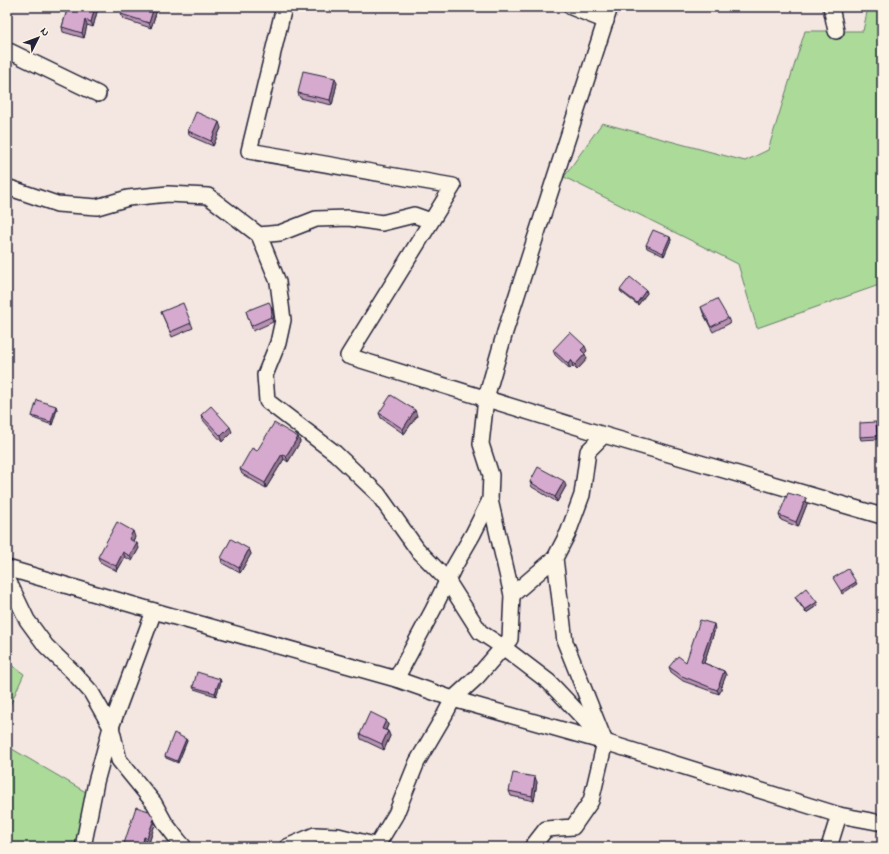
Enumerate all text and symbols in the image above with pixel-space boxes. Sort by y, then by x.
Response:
north arrow [18,18,58,58]
text: N [36,24,53,40]

